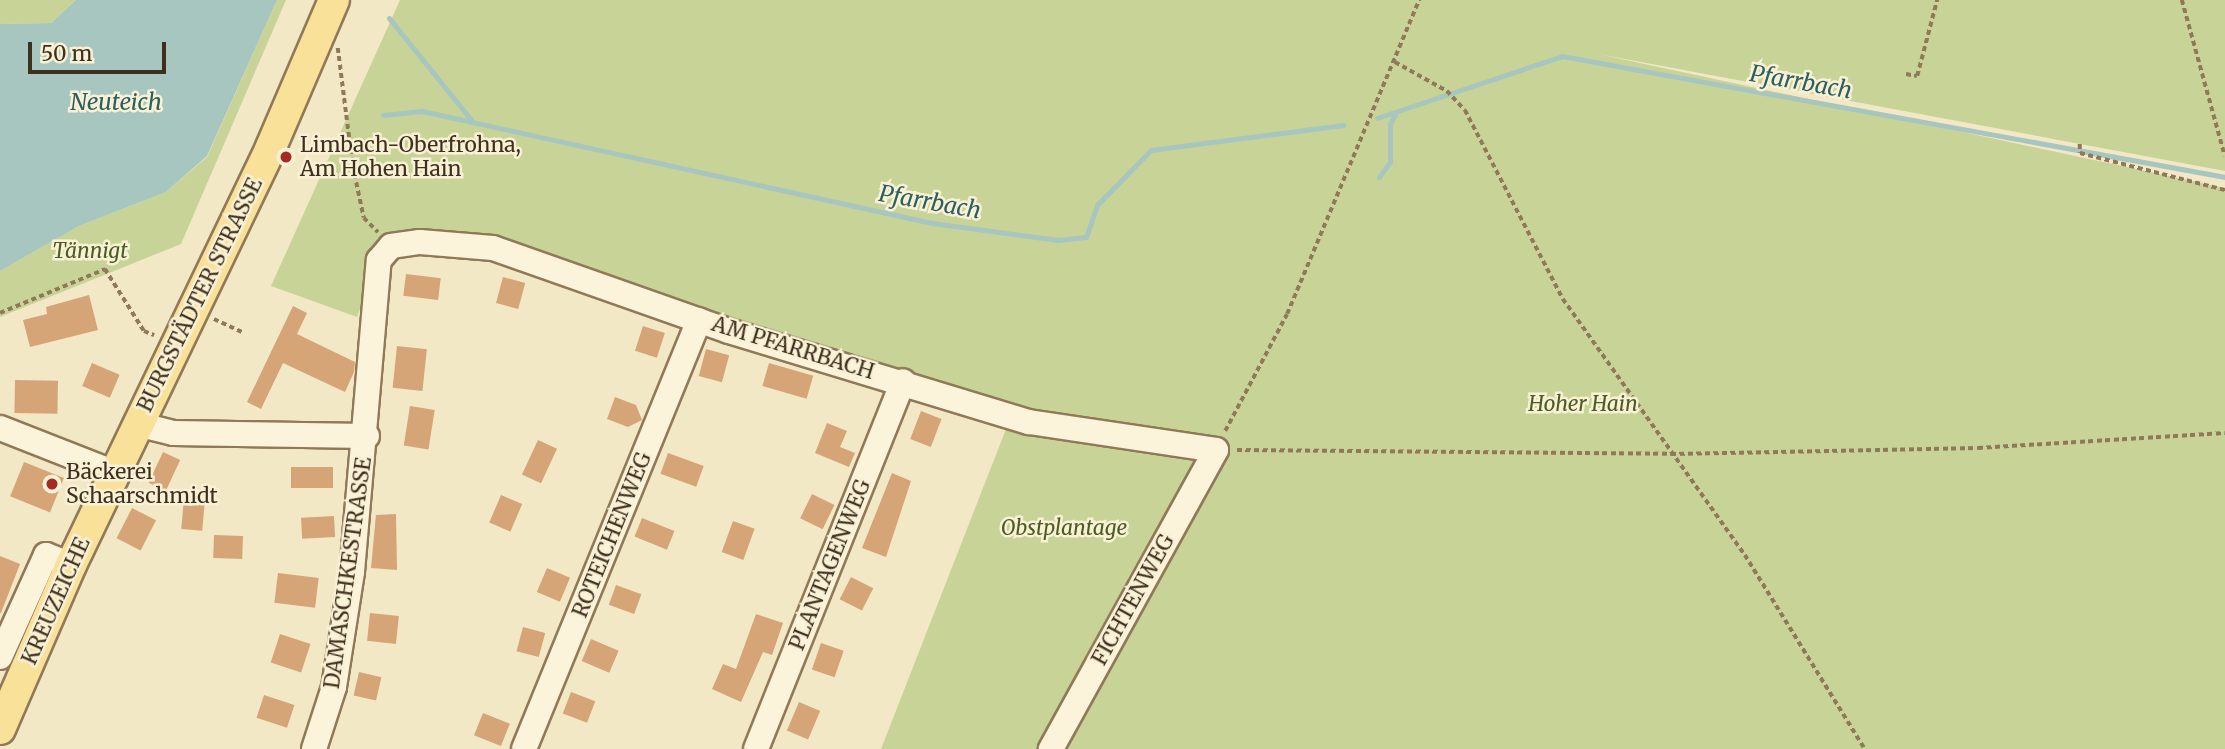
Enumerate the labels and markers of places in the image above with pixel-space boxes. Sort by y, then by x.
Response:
place label: Limbach-Oberfrohna, Am Hohen Hain [300,132,521,182]
marker: Limbach-Oberfrohna, Am Hohen Hain [278,149,294,165]
place label: Bäckerei Schaarschmidt [66,459,218,509]
marker: Bäckerei Schaarschmidt [44,476,60,492]

